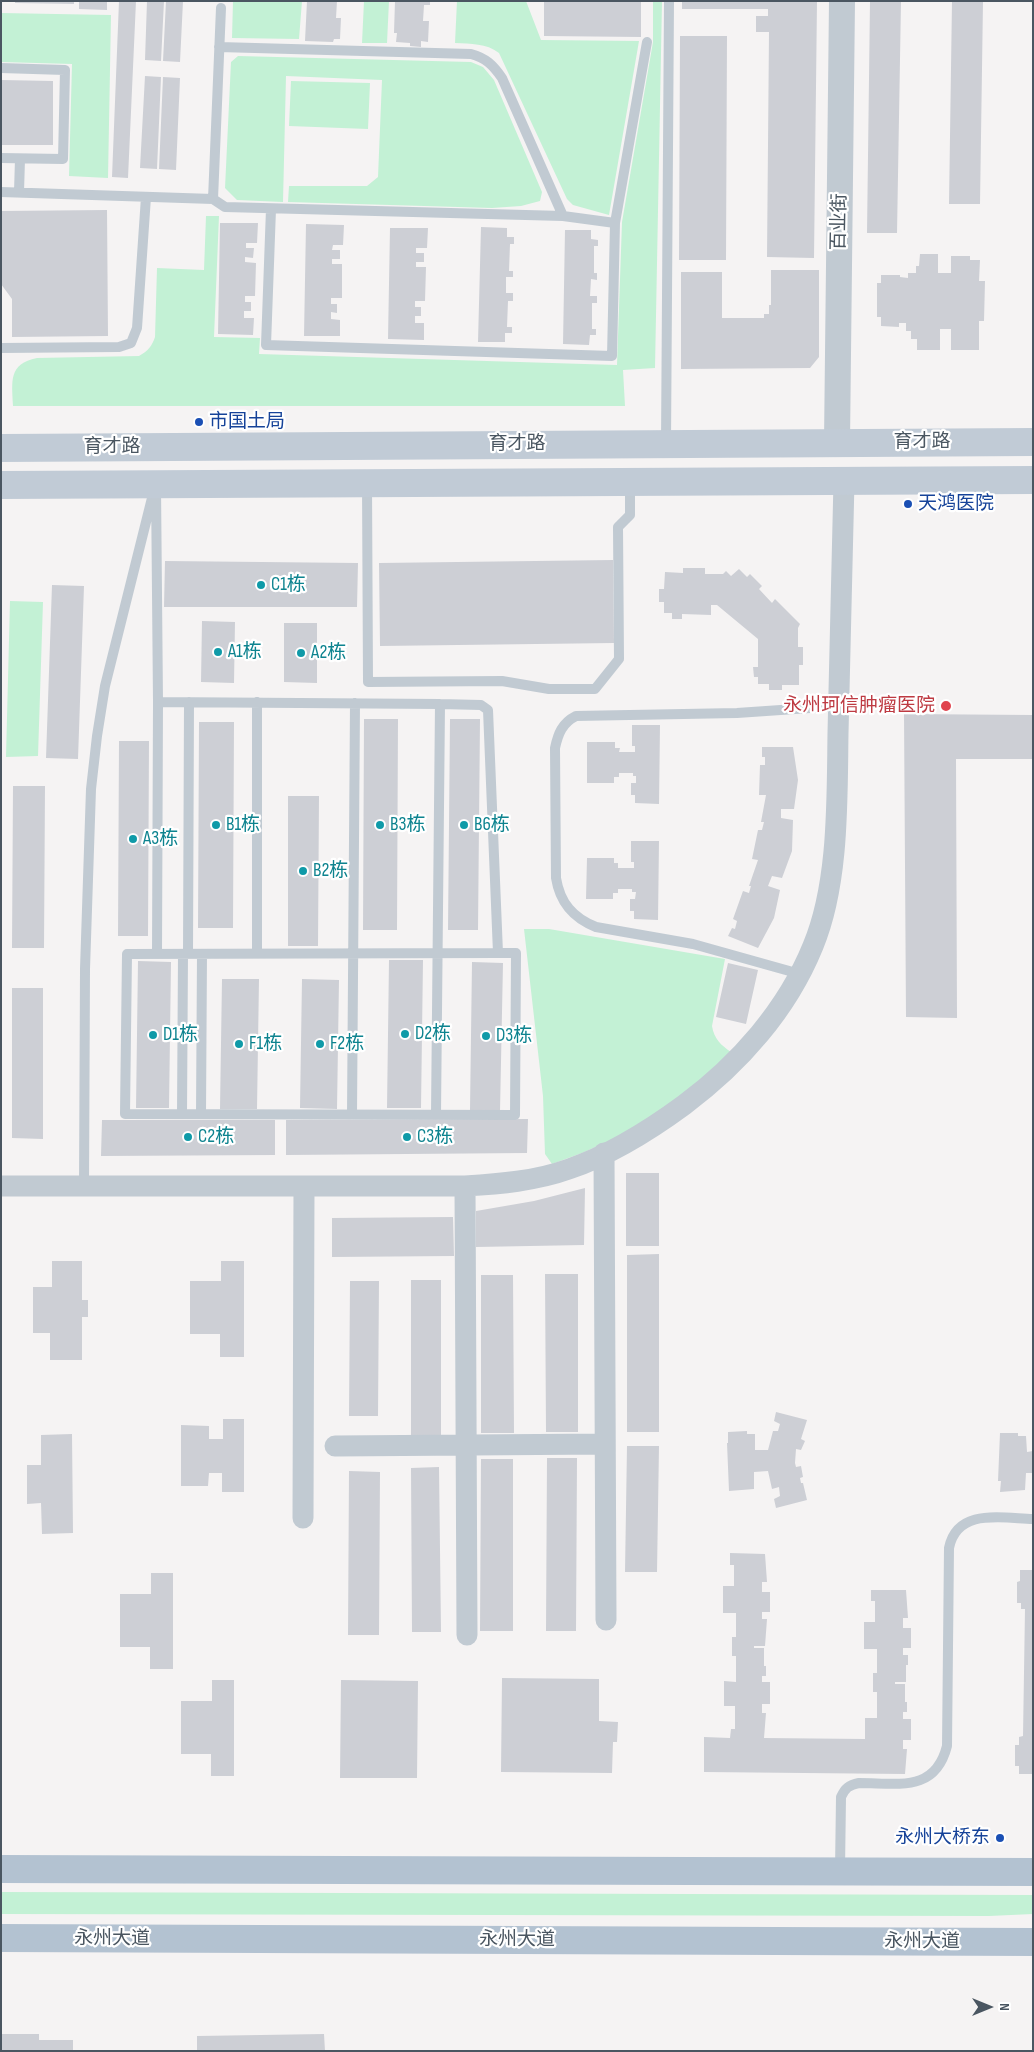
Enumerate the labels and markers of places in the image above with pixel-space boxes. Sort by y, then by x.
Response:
place label: 市国土局 [209,411,285,433]
marker: 市国土局 [193,416,205,428]
place label: 天鸿医院 [918,493,994,515]
marker: 天鸿医院 [902,498,914,510]
place label: C1栋 [271,574,306,596]
marker: C1栋 [255,579,267,591]
place label: A1栋 [228,641,262,663]
place label: A2栋 [311,642,346,664]
marker: A1栋 [212,646,224,658]
marker: A2栋 [295,647,307,659]
place label: 永州珂信肿瘤医院 [783,695,935,717]
marker: 永州珂信肿瘤医院 [939,699,953,713]
place label: B1栋 [226,814,260,836]
place label: B3栋 [390,814,425,836]
place label: B6栋 [474,814,510,836]
marker: B1栋 [210,819,222,831]
marker: B3栋 [374,819,386,831]
marker: B6栋 [458,819,470,831]
place label: A3栋 [143,828,178,850]
marker: A3栋 [127,833,139,845]
place label: B2栋 [313,860,348,882]
marker: B2栋 [297,865,309,877]
place label: D2栋 [415,1023,451,1045]
place label: D1栋 [163,1024,198,1046]
place label: D3栋 [496,1025,532,1047]
marker: D2栋 [399,1028,411,1040]
marker: D1栋 [147,1029,159,1041]
marker: D3栋 [480,1030,492,1042]
place label: F1栋 [249,1033,282,1055]
place label: F2栋 [330,1033,364,1055]
marker: F1栋 [233,1038,245,1050]
marker: F2栋 [314,1038,326,1050]
place label: C2栋 [198,1126,234,1148]
place label: C3栋 [417,1126,453,1148]
marker: C2栋 [182,1131,194,1143]
marker: C3栋 [401,1131,413,1143]
place label: 永州大桥东 [895,1827,990,1849]
marker: 永州大桥东 [994,1832,1006,1844]

